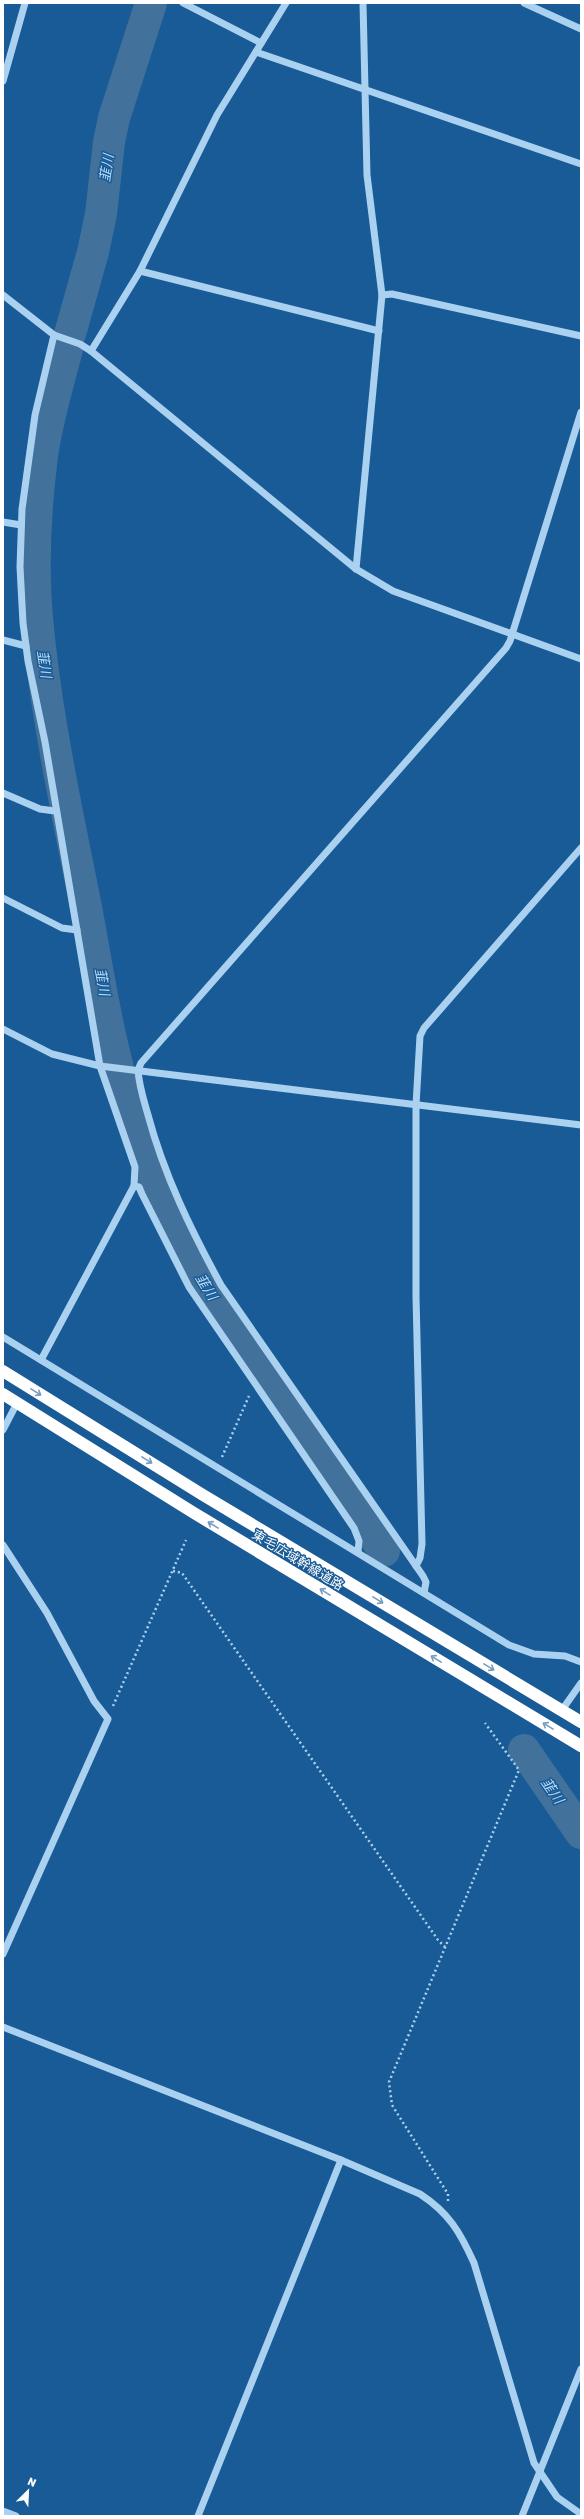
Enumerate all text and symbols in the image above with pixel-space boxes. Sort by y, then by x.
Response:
water label: 韮川 [97,151,118,183]
water label: 韮川 [33,649,55,681]
water label: 韮川 [91,967,113,999]
water label: 韮川 [191,1271,222,1305]
one-way arrow [30,1388,42,1396]
one-way arrow [141,1456,152,1464]
one-way arrow [208,1521,219,1529]
street label: 東毛広域幹線道路 [250,1527,346,1593]
one-way arrow [319,1587,331,1595]
one-way arrow [372,1596,384,1604]
one-way arrow [430,1654,442,1662]
one-way arrow [483,1663,495,1671]
one-way arrow [542,1721,554,1729]
water label: 韮川 [537,1775,568,1809]
north arrow [8,2471,48,2511]
text: N [26,2475,38,2490]

